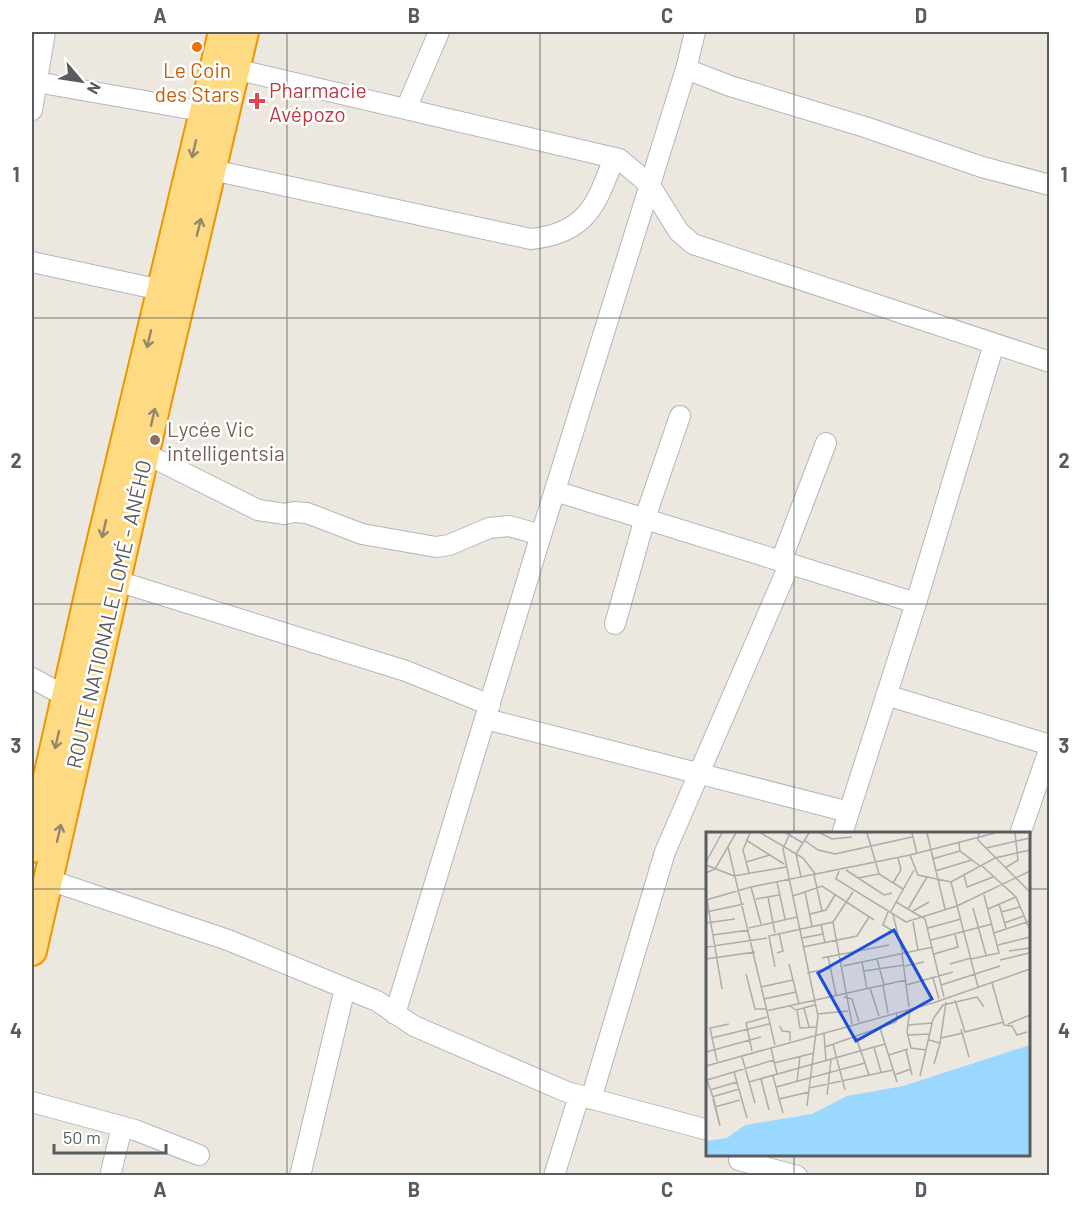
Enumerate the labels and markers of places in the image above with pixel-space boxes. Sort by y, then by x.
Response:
marker: Le Coin des Stars [190,40,204,54]
place label: Le Coin des Stars [154,57,240,106]
place label: Pharmacie Avépozo [269,77,367,126]
marker: Pharmacie Avépozo [250,94,264,108]
place label: Lycée Vic intelligentsia [167,416,285,465]
marker: Lycée Vic intelligentsia [148,433,162,447]

